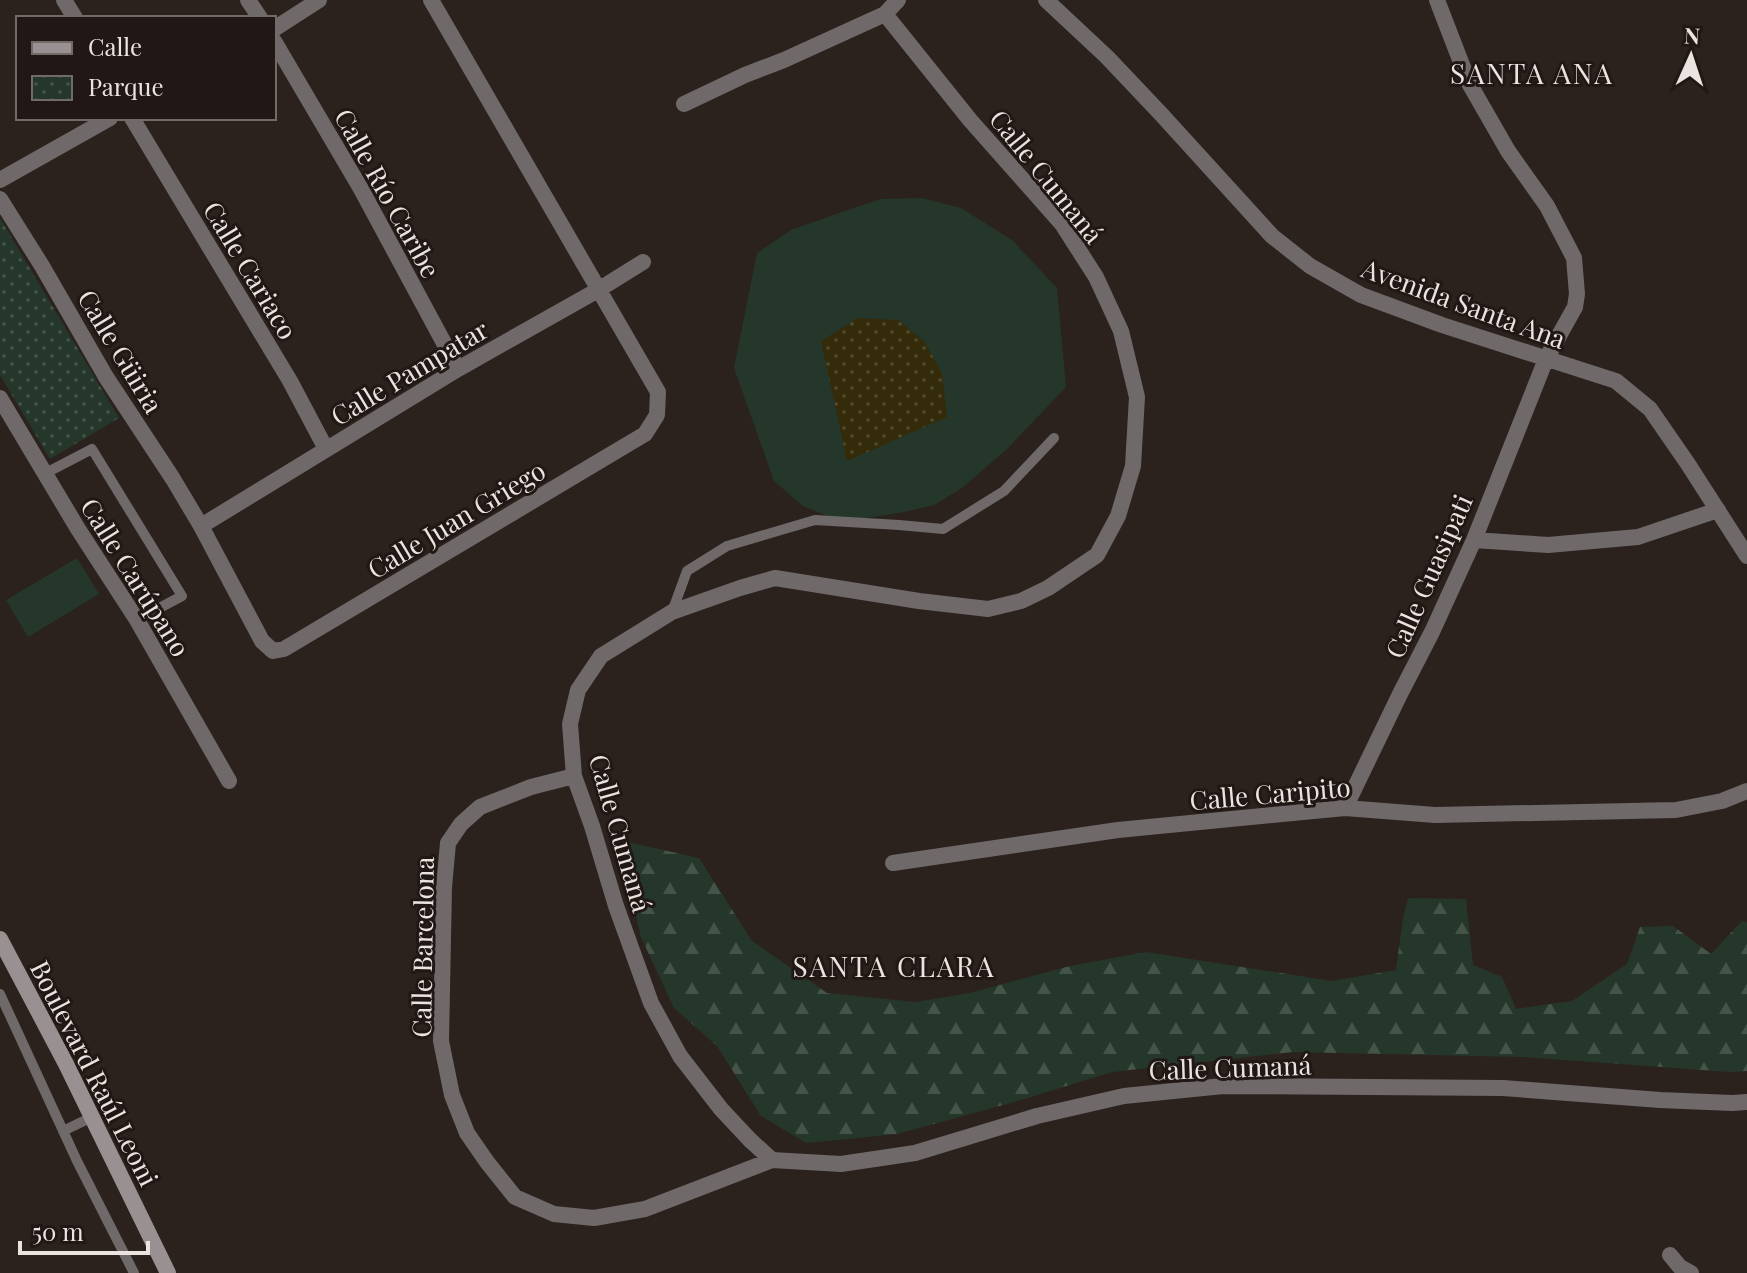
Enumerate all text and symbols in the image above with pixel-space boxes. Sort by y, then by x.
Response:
legend [16,16,276,120]
north arrow [1651,16,1731,96]
text: N [1683,20,1701,50]
text: Calle [88,30,142,62]
district label: SANTA ANA [1450,54,1614,91]
text: Parque [88,70,164,102]
street label: Calle Río Caribe [327,102,449,284]
street label: Calle Cumaná [982,102,1112,250]
street label: Calle Cariaco [196,195,306,345]
street label: Avenida Santa Ana [1356,250,1571,356]
street label: Calle Güiria [70,283,172,419]
street label: Calle Pampatar [324,311,495,433]
street label: Calle Juan Griego [361,452,551,586]
street label: Calle Guasipati [1376,488,1480,663]
street label: Calle Carúpano [73,491,199,663]
street label: Calle Cumaná [582,750,660,916]
street label: Calle Caripito [1188,769,1352,817]
street label: Calle Barcelona [403,856,441,1038]
district label: SANTA CLARA [792,947,996,984]
street label: Boulevard Raúl Leoni [23,954,167,1192]
street label: Calle Cumaná [1148,1047,1312,1087]
scale bar [20,1205,148,1255]
text: 50 m [32,1215,84,1247]

